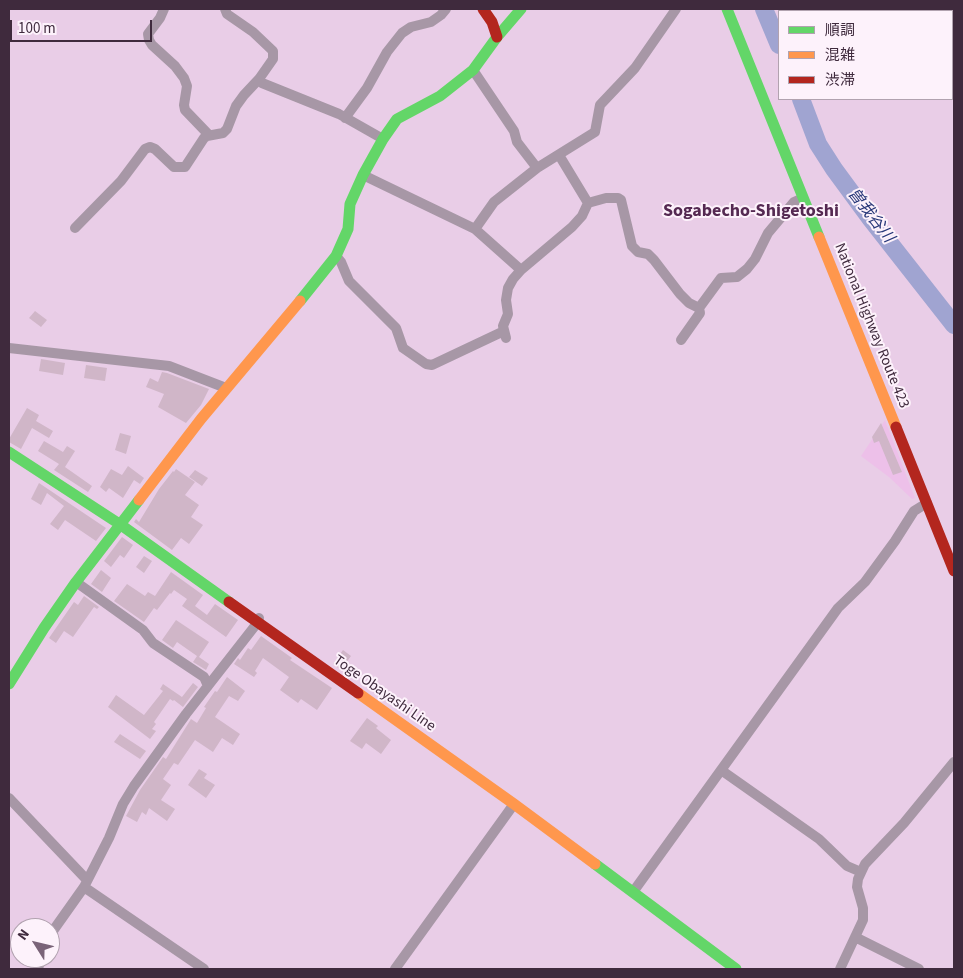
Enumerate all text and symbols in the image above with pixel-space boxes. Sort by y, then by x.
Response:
scale bar [12,10,155,42]
legend [778,10,953,100]
text: 100 m [18,18,56,39]
text: 順調 [825,20,855,41]
text: 混雑 [825,45,855,66]
text: 渋滞 [825,70,855,91]
water label: 曽我谷川 [843,185,897,247]
district label: Sogabecho-Shigetoshi [663,201,839,223]
street label: National Highway Route 423 [830,241,912,411]
street label: Toge Obayashi Line [329,652,439,736]
north arrow [10,918,60,968]
text: N [13,925,35,944]

